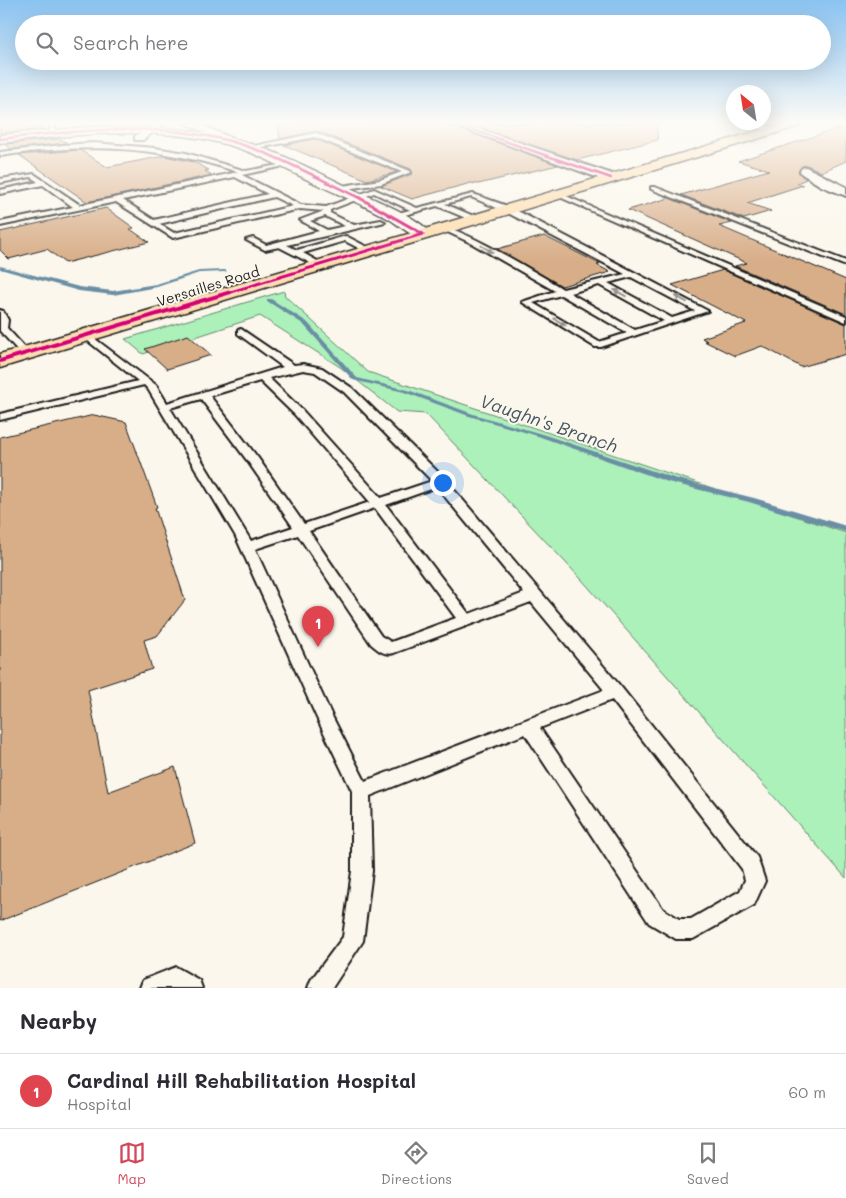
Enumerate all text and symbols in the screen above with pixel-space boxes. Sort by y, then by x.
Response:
search box [15,15,831,70]
icon: search [33,29,61,57]
text: Search here [73,30,189,55]
north arrow [726,85,771,130]
one-way arrow [481,244,494,253]
street label: Versailles Road [154,261,262,311]
one-way arrow [614,289,627,298]
one-way arrow [673,295,688,303]
one-way arrow [553,318,566,327]
water label: Vaughn's Branch [477,388,621,458]
your location [430,470,456,496]
pin: 1 [302,606,334,647]
text: Nearby [20,1007,97,1034]
text: Cardinal Hill Rehabilitation Hospital [67,1068,416,1093]
text: 1 [32,1081,40,1102]
text: 60 m [789,1081,826,1102]
text: Hospital [67,1093,131,1114]
tab: Map [117,1139,146,1188]
tab: Directions [381,1139,452,1188]
tab: Saved [687,1139,729,1188]

